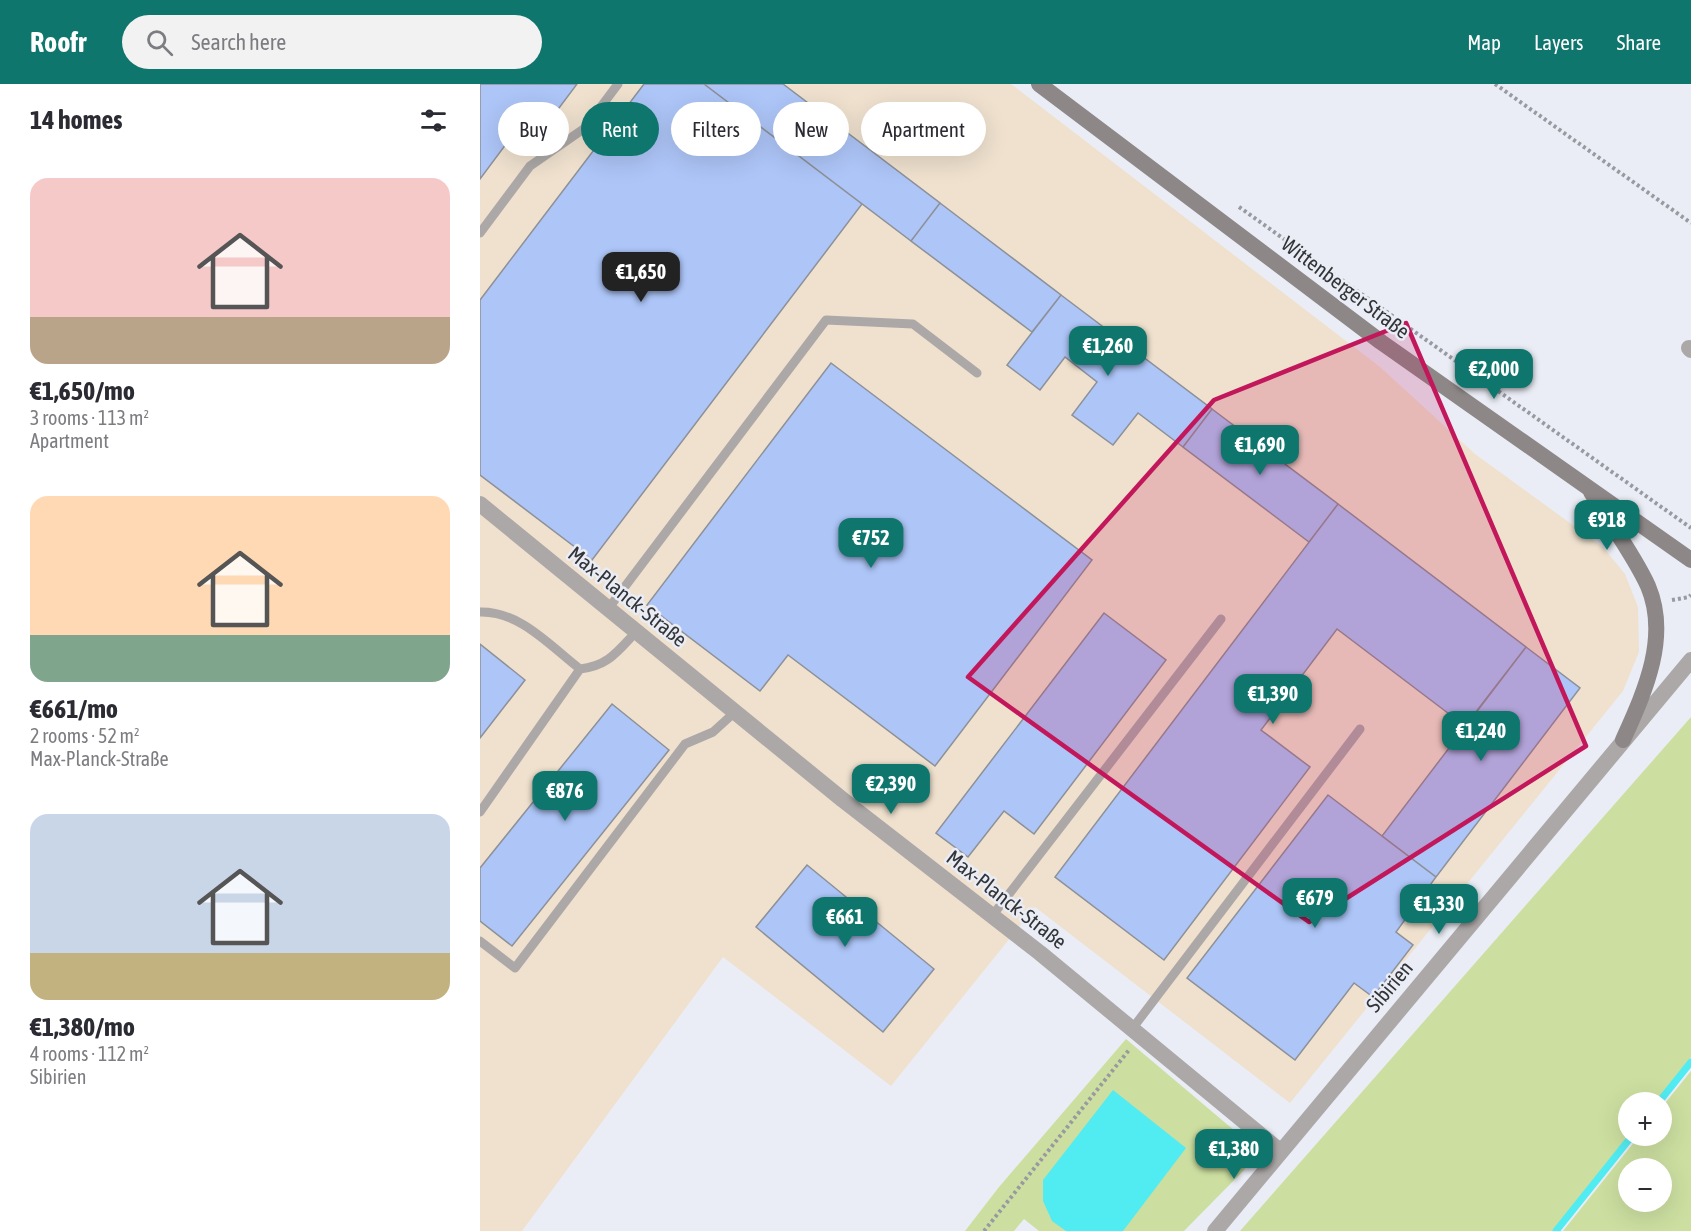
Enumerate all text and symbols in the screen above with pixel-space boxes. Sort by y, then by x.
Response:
search box [122,15,542,69]
text: Roofr [30,26,86,58]
icon: search [143,26,176,59]
text: Search here [191,29,286,55]
text: Map [1467,30,1501,54]
text: Layers [1534,30,1584,54]
text: Share [1617,30,1661,54]
chip: Buy [498,102,569,156]
chip: Rent [581,102,659,156]
chip: Filters [671,102,761,156]
chip: New [773,102,849,156]
chip: Apartment [861,102,986,156]
icon: filters [417,104,450,137]
text: 14 homes [30,105,123,135]
icon: home [186,217,294,325]
street label: Wittenberger Straße [1277,231,1415,343]
pin: €1,650 [592,252,690,303]
text: €1,650 [616,260,666,283]
pin: €1,260 [1059,326,1157,377]
text: €1,260 [1083,334,1133,357]
pin: €2,000 [1445,349,1543,400]
text: €2,000 [1469,357,1519,380]
text: €1,650/mo [30,376,135,406]
text: 3 rooms · 113 m² [30,406,149,429]
pin: €1,690 [1211,425,1309,476]
text: Apartment [30,429,109,452]
text: €1,690 [1235,433,1285,456]
pin: €918 [1571,500,1643,551]
text: €918 [1588,508,1626,531]
pin: €752 [835,518,907,569]
text: €752 [852,526,890,549]
icon: home [186,535,294,643]
street label: Max-Planck-Straße [564,541,692,651]
pin: €1,390 [1224,674,1322,725]
text: €1,390 [1248,682,1298,705]
text: €661/mo [30,694,118,724]
pin: €1,240 [1432,711,1530,762]
text: €1,240 [1456,719,1506,742]
text: 2 rooms · 52 m² [30,724,140,747]
text: Max-Planck-Straße [30,747,169,770]
pin: €2,390 [842,764,940,815]
pin: €876 [529,771,601,822]
text: €2,390 [866,772,916,795]
text: €876 [546,779,584,802]
street label: Max-Planck-Straße [942,845,1072,953]
icon: home [186,853,294,961]
pin: €679 [1279,878,1351,929]
pin: €1,330 [1390,884,1488,935]
text: €679 [1296,886,1334,909]
text: €1,330 [1414,892,1464,915]
pin: €661 [809,897,881,948]
text: €661 [826,905,864,928]
street label: Sibirien [1361,956,1417,1016]
text: €1,380/mo [30,1012,135,1042]
text: 4 rooms · 112 m² [30,1042,149,1065]
text: Sibirien [30,1065,86,1088]
map controls [1618,1092,1672,1212]
button: + [1618,1092,1672,1146]
pin: €1,380 [1185,1129,1283,1180]
text: €1,380 [1209,1137,1259,1160]
button: − [1618,1158,1672,1212]

